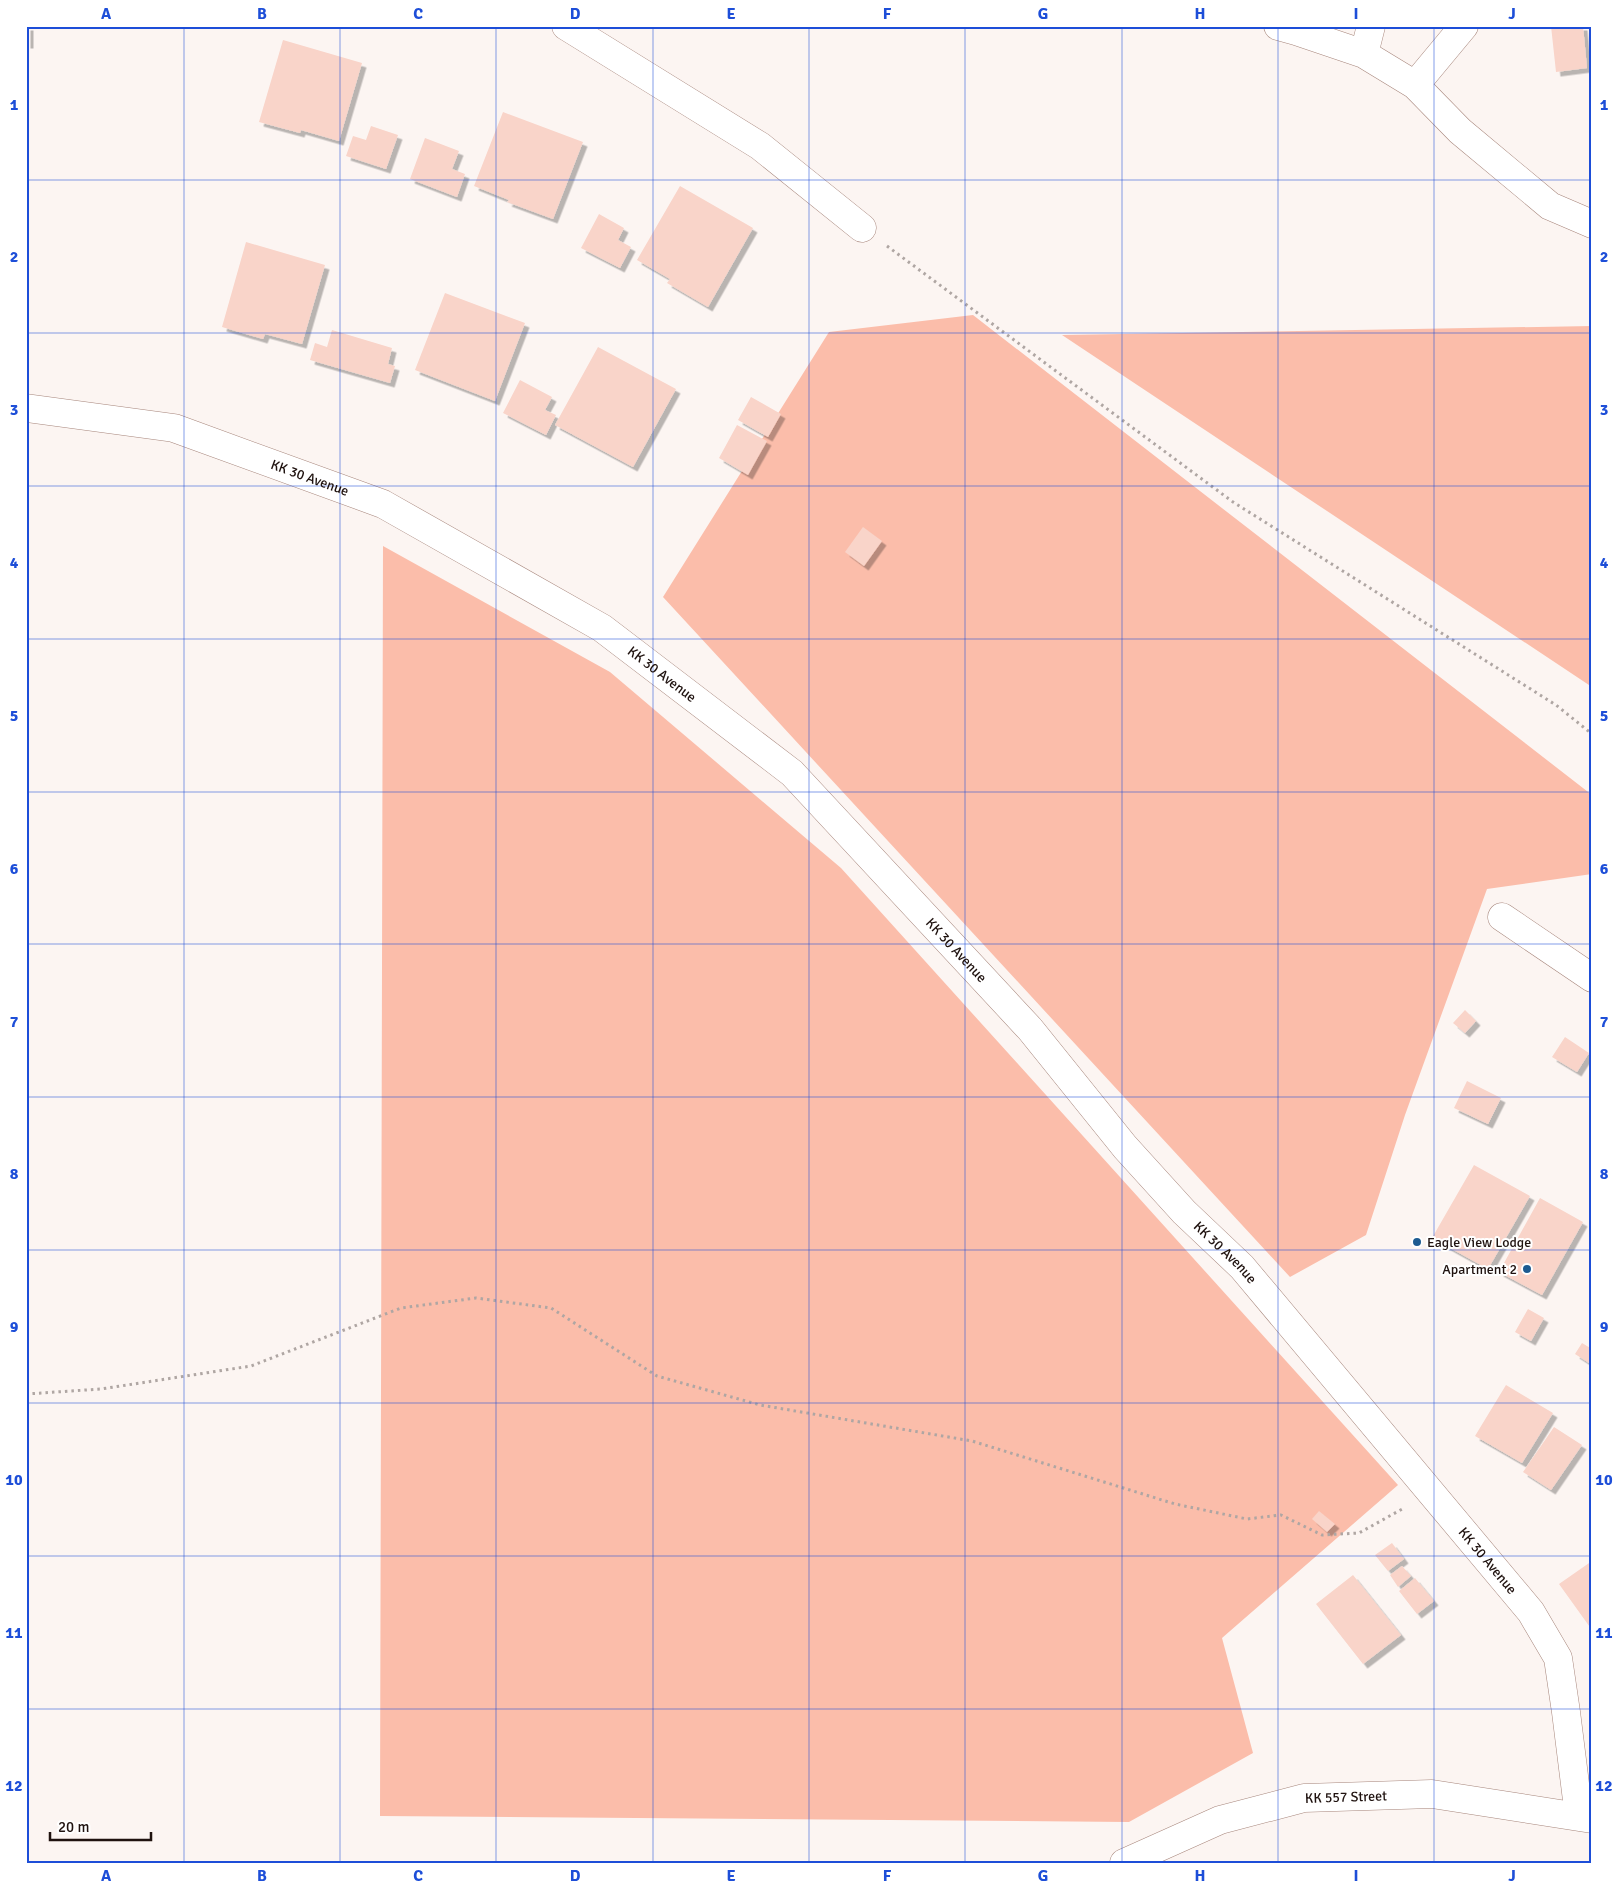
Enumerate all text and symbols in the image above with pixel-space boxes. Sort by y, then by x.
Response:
text: A [101,4,112,24]
text: B [257,4,267,24]
text: C [413,4,423,24]
text: D [570,4,581,24]
text: E [726,4,736,24]
text: F [883,4,892,24]
text: G [1038,4,1048,24]
text: H [1195,4,1205,24]
text: I [1353,4,1359,24]
text: J [1508,4,1516,24]
text: 1 [10,95,19,115]
text: 1 [1600,95,1609,115]
text: 2 [10,247,18,267]
text: 2 [1600,247,1608,267]
text: 3 [10,400,18,420]
text: 3 [1600,400,1608,420]
street label: KK 30 Avenue [269,455,351,499]
text: 4 [10,553,19,573]
text: 4 [1600,553,1609,573]
street label: KK 30 Avenue [624,642,700,705]
text: 5 [10,706,18,726]
text: 5 [1600,706,1608,726]
text: 6 [10,859,19,879]
text: 6 [1600,859,1609,879]
street label: KK 30 Avenue [922,914,991,986]
text: 7 [10,1012,19,1032]
text: 7 [1600,1012,1609,1032]
text: 8 [10,1164,19,1184]
text: 8 [1600,1164,1609,1184]
street label: KK 30 Avenue [1190,1217,1261,1287]
place label: Eagle View Lodge [1427,1234,1531,1251]
marker: Eagle View Lodge [1411,1236,1423,1248]
place label: Apartment 2 [1442,1261,1517,1278]
marker: Apartment 2 [1521,1263,1533,1275]
text: 9 [10,1317,19,1337]
text: 9 [1600,1317,1609,1337]
text: 10 [5,1470,23,1490]
text: 10 [1595,1470,1613,1490]
street label: KK 30 Avenue [1455,1524,1521,1597]
text: 11 [5,1623,23,1643]
text: 11 [1595,1623,1613,1643]
text: 12 [5,1776,23,1796]
text: 12 [1595,1776,1613,1796]
street label: KK 557 Street [1305,1787,1387,1806]
scale bar [50,1809,151,1841]
text: 20 m [58,1818,89,1836]
text: A [101,1866,112,1886]
text: B [257,1866,267,1886]
text: C [413,1866,423,1886]
text: D [570,1866,581,1886]
text: E [726,1866,736,1886]
text: F [883,1866,892,1886]
text: G [1038,1866,1048,1886]
text: H [1195,1866,1205,1886]
text: I [1353,1866,1359,1886]
text: J [1508,1866,1516,1886]

